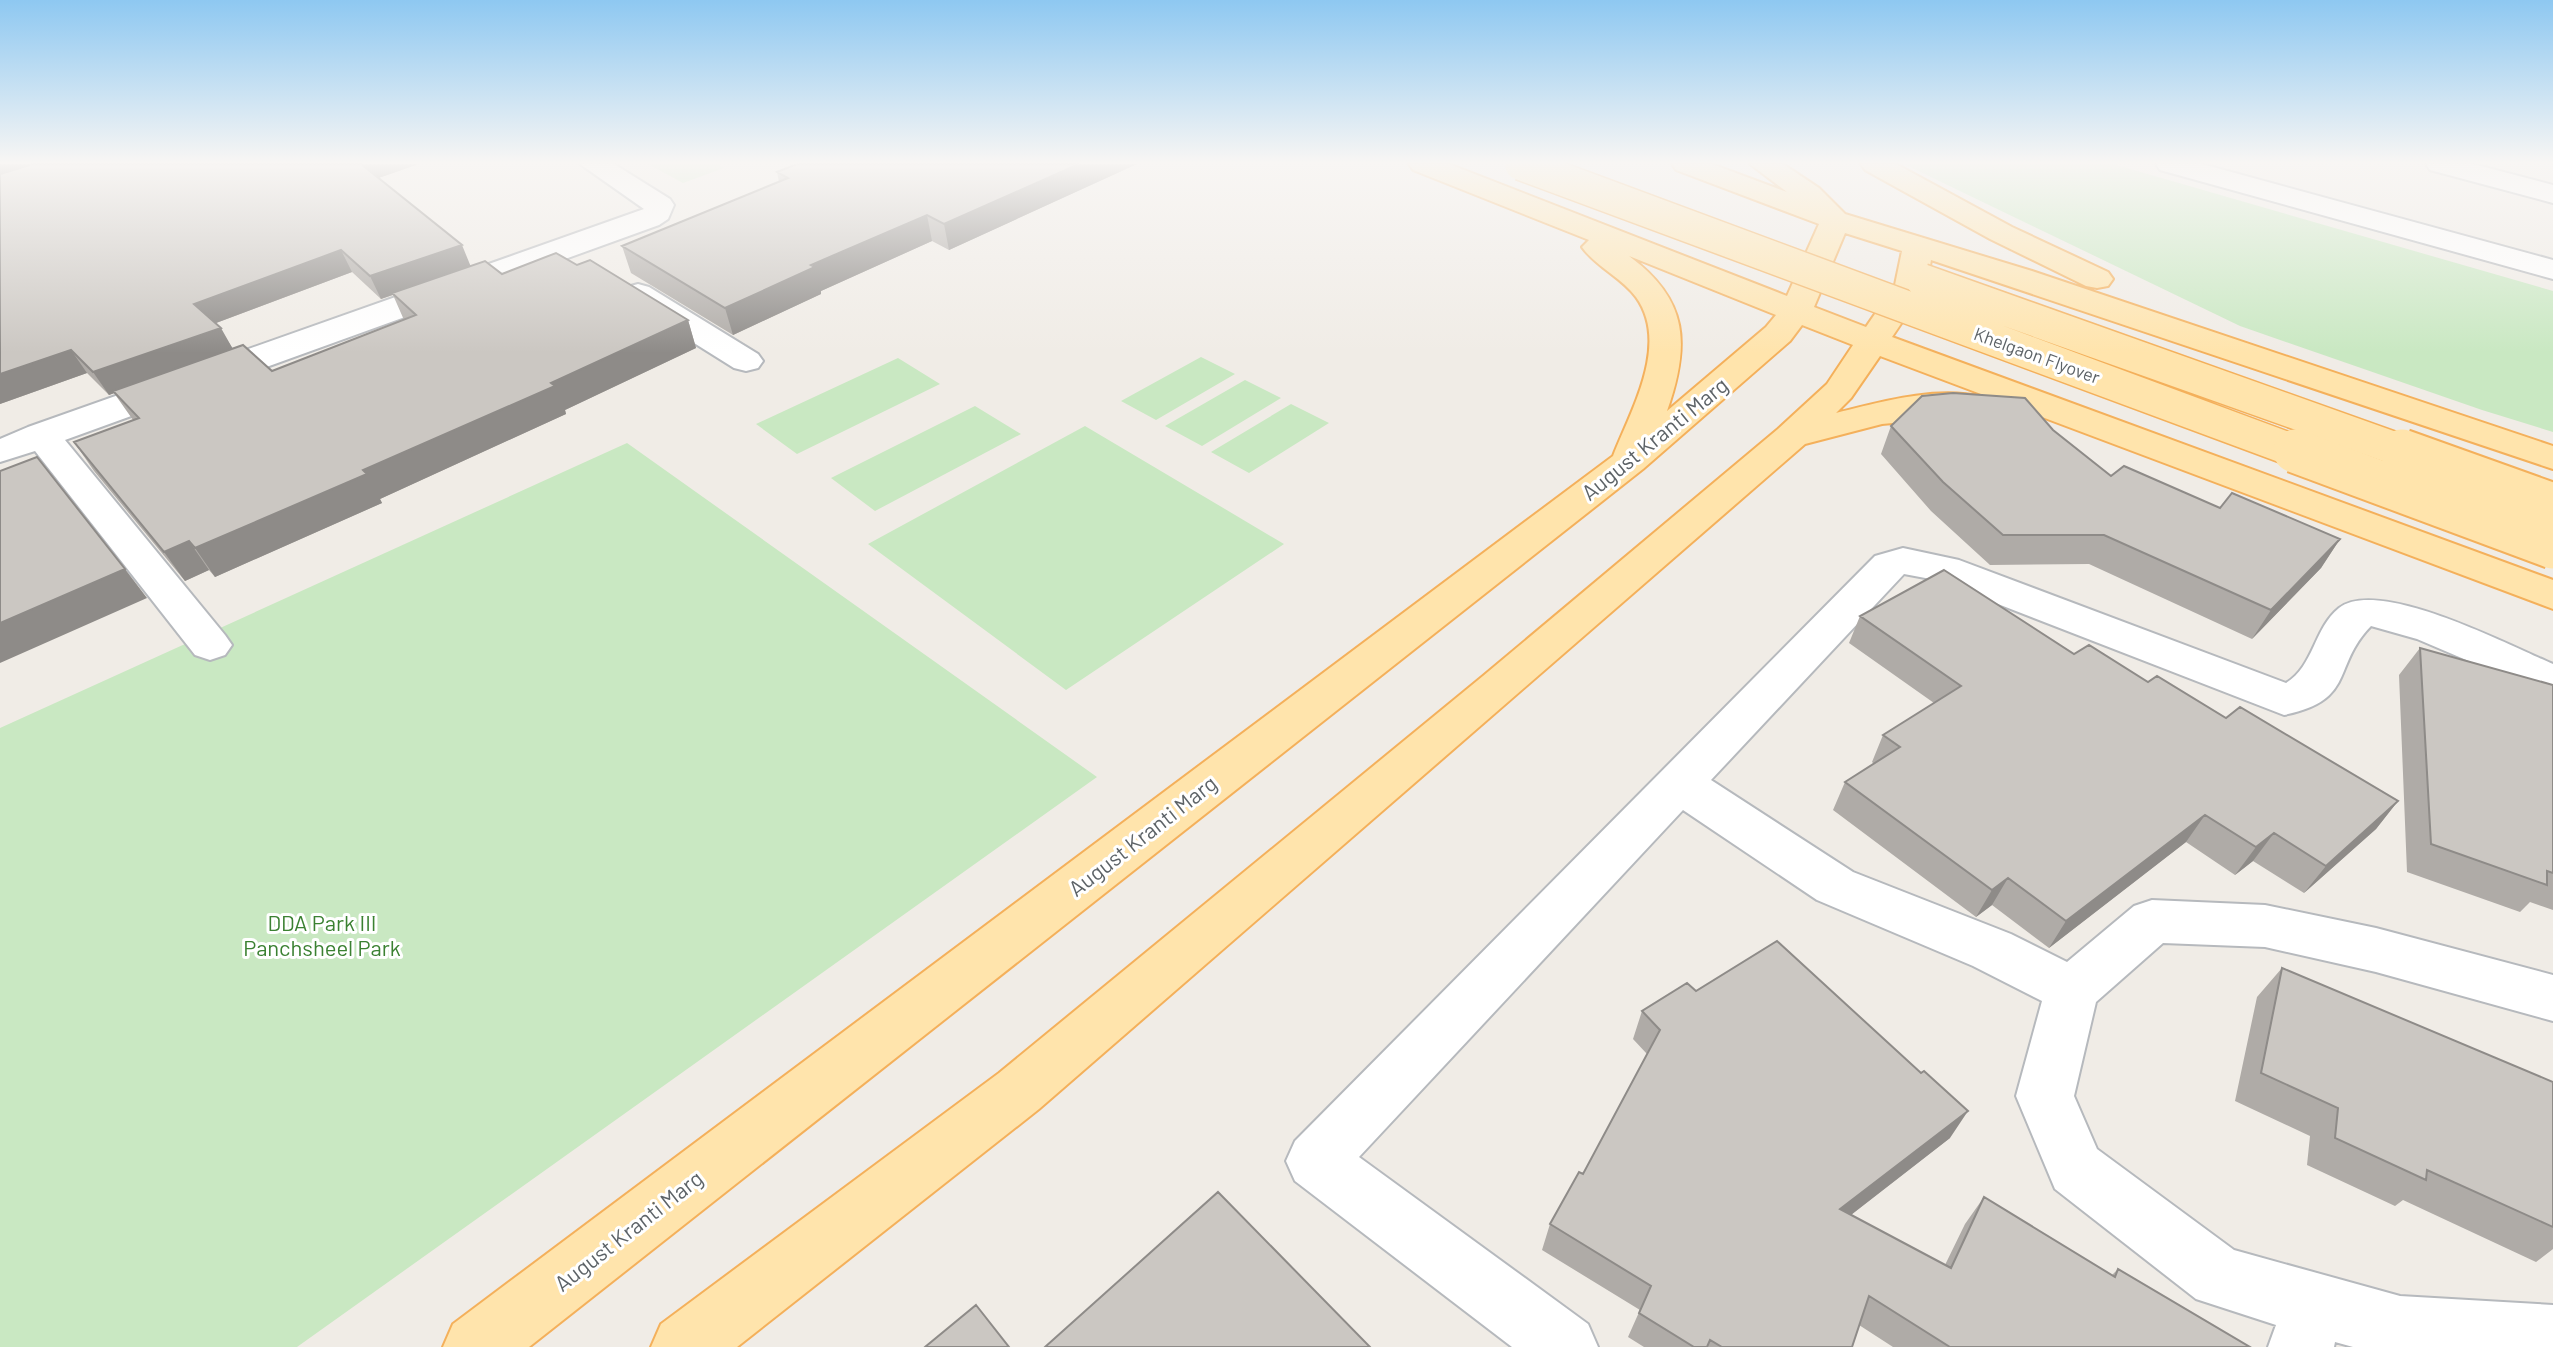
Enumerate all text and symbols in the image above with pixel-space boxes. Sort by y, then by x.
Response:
street label: Khelgaon Flyover [1971,322,2103,388]
street label: August Kranti Marg [1576,371,1732,505]
street label: August Kranti Marg [1063,769,1221,901]
park label: DDA Park III Panchsheel Park [243,909,401,960]
street label: August Kranti Marg [549,1164,707,1296]

